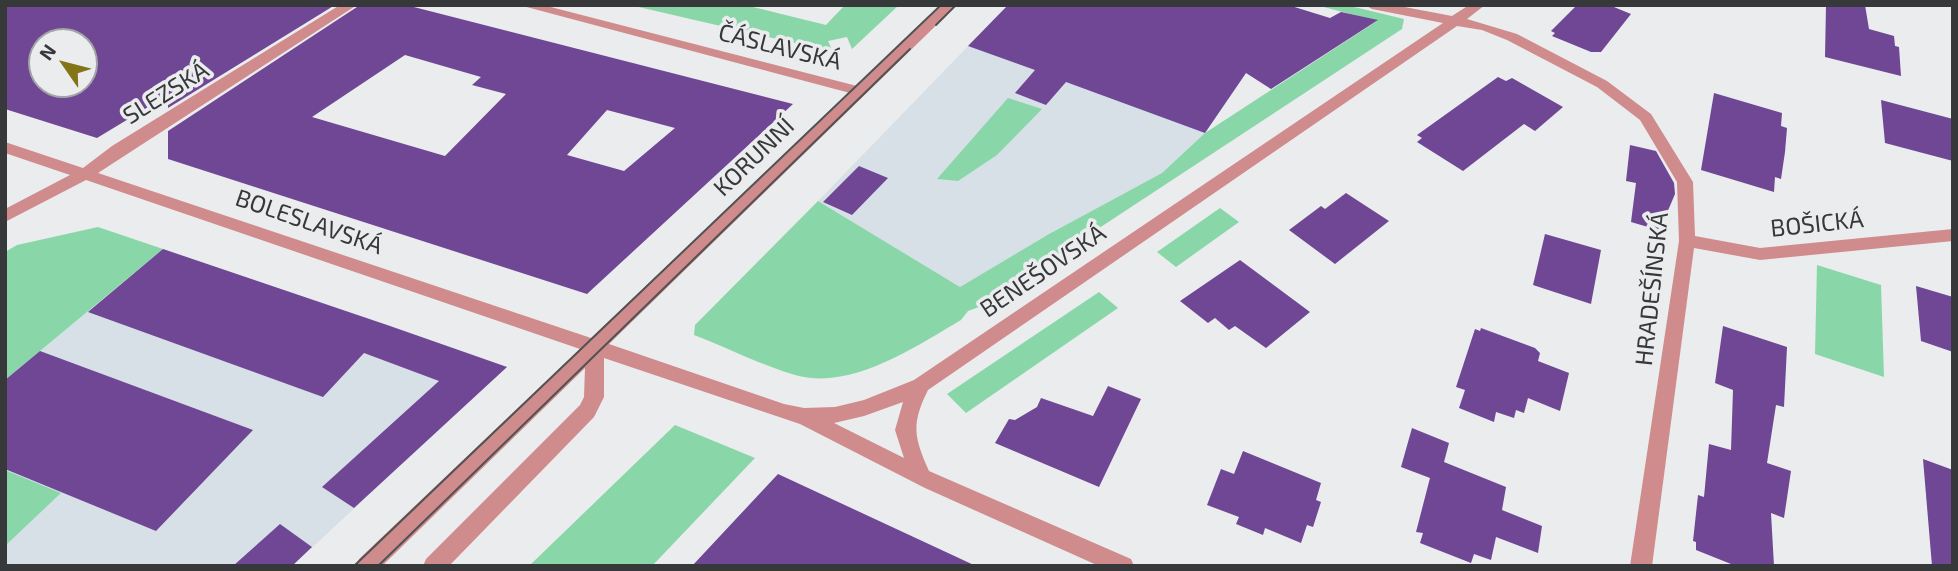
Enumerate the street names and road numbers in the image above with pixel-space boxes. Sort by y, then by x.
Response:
street label: ČÁSLAVSKÁ [716,18,844,76]
street label: SLEZSKÁ [118,56,214,130]
street label: KORUNNÍ [708,112,800,202]
street label: BOLESLAVSKÁ [232,183,386,261]
street label: BOŠICKÁ [1769,205,1865,243]
street label: HRADEŠÍNSKÁ [1630,211,1674,367]
street label: BENEŠOVSKÁ [975,218,1111,324]

